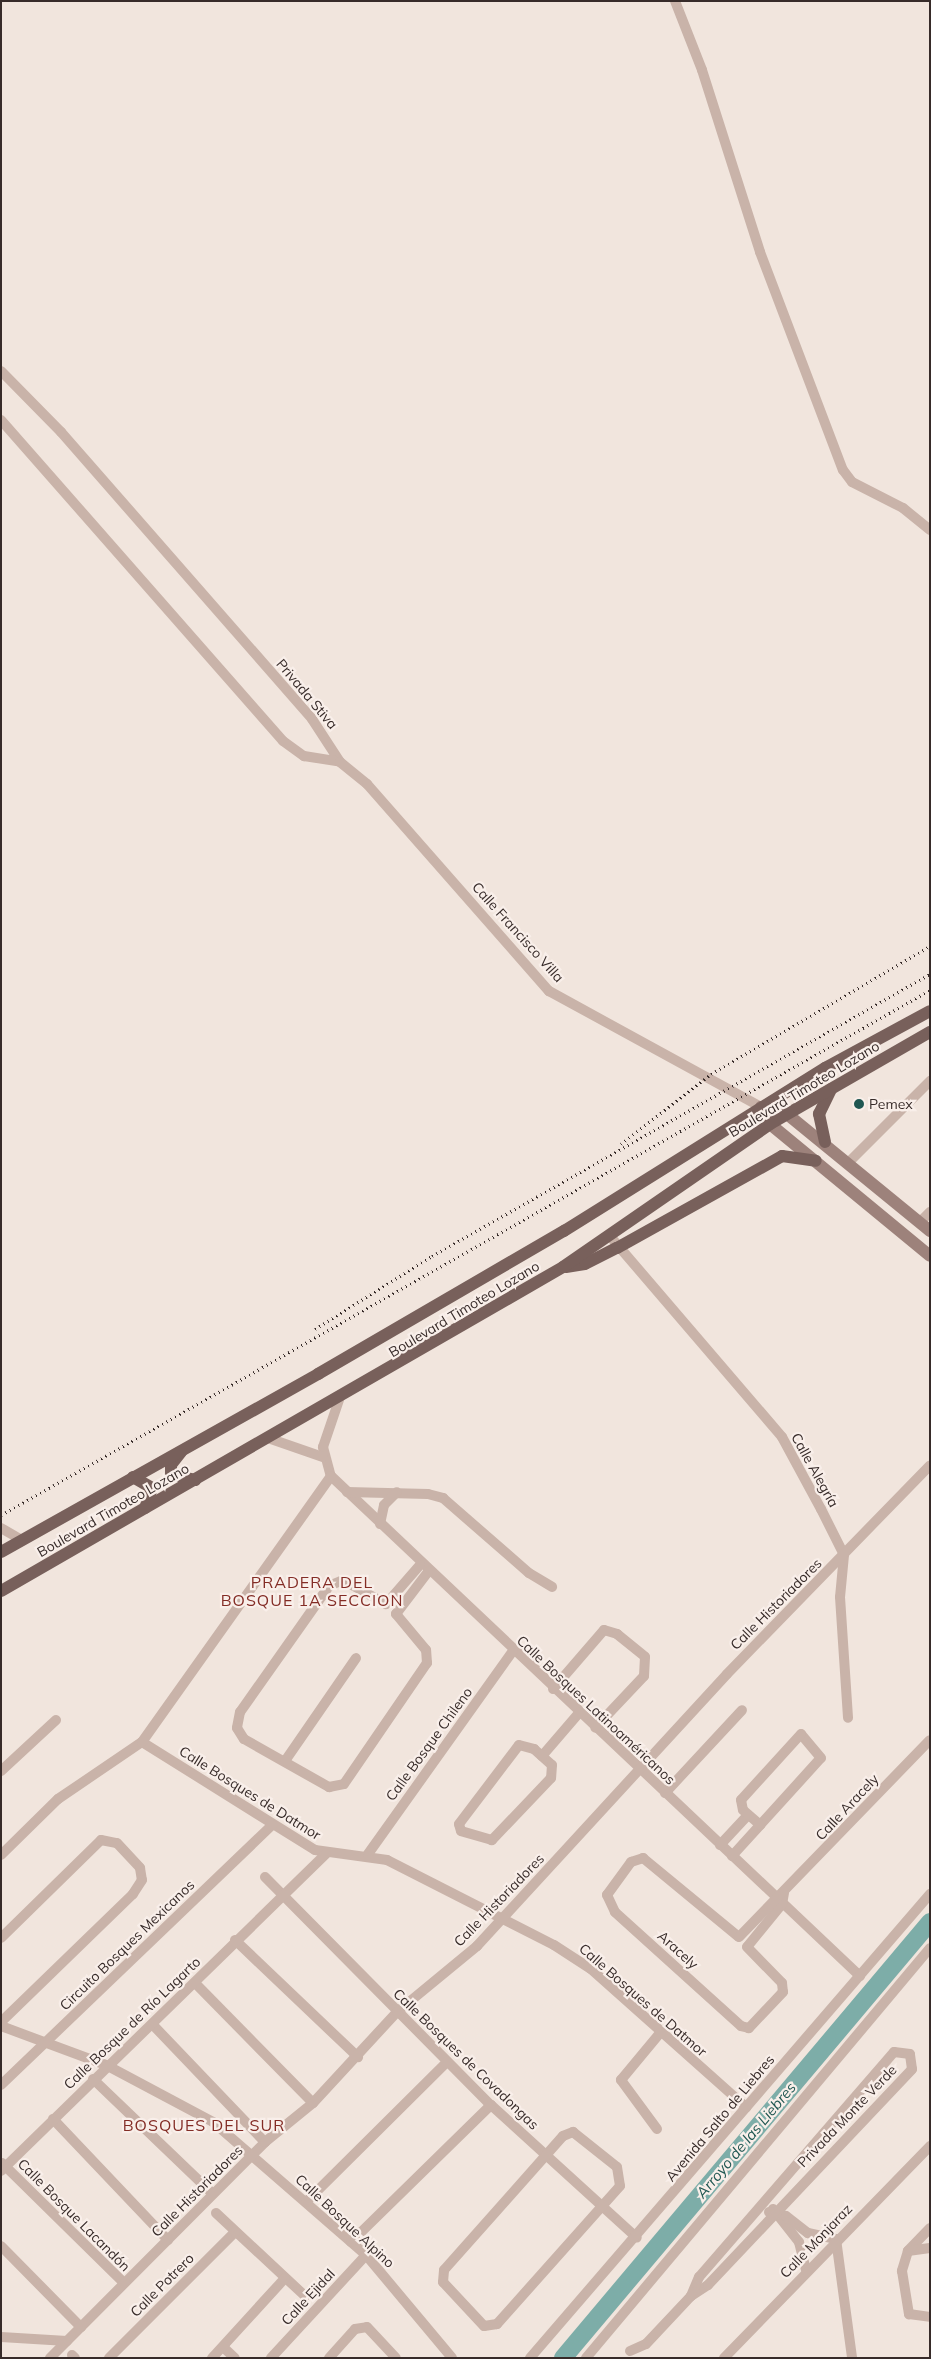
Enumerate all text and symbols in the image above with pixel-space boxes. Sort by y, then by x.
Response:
street label: Privada Stiva [273,656,341,732]
street label: Calle Francisco Villa [469,879,567,985]
street label: Boulevard Timoteo Lozano [726,1037,882,1141]
place label: Pemex [869,1096,913,1112]
marker: Pemex [853,1098,865,1110]
street label: Boulevard Timoteo Lozano [386,1257,542,1361]
street label: Calle Alegría [788,1430,842,1510]
street label: Boulevard Timoteo Lozano [34,1460,192,1560]
street label: Calle Historiadores [727,1555,825,1653]
district label: PRADERA DEL BOSQUE 1A SECCION [219,1572,405,1610]
street label: Calle Bosques Latinoaméricanos [513,1632,679,1788]
street label: Calle Bosque Chileno [382,1684,476,1804]
street label: Calle Bosques de Datmor [176,1743,324,1843]
street label: Calle Aracely [812,1770,882,1844]
street label: Calle Historiadores [451,1850,547,1950]
street label: Circuito Bosques Mexicanos [56,1876,198,2014]
street label: Aracely [654,1927,702,1973]
street label: Calle Bosques de Datmor [576,1940,710,2060]
street label: Calle Bosque de Río Lagarto [60,1953,204,2093]
street label: Calle Bosques de Covadongas [390,1985,542,2133]
street label: Avenida Salto de Liebres [662,2051,778,2185]
street label: Privada Monte Verde [794,2061,900,2171]
water label: Arroyo de las Liebres [692,2078,800,2202]
district label: BOSQUES DEL SUR [121,2115,287,2135]
street label: Calle Historiadores [148,2142,246,2240]
street label: Calle Bosque Lacandón [14,2155,134,2275]
street label: Calle Bosque Alpino [292,2171,398,2271]
street label: Calle Monjaraz [777,2201,855,2281]
street label: Calle Potrero [127,2250,197,2320]
street label: Calle Ejidal [278,2265,338,2329]

